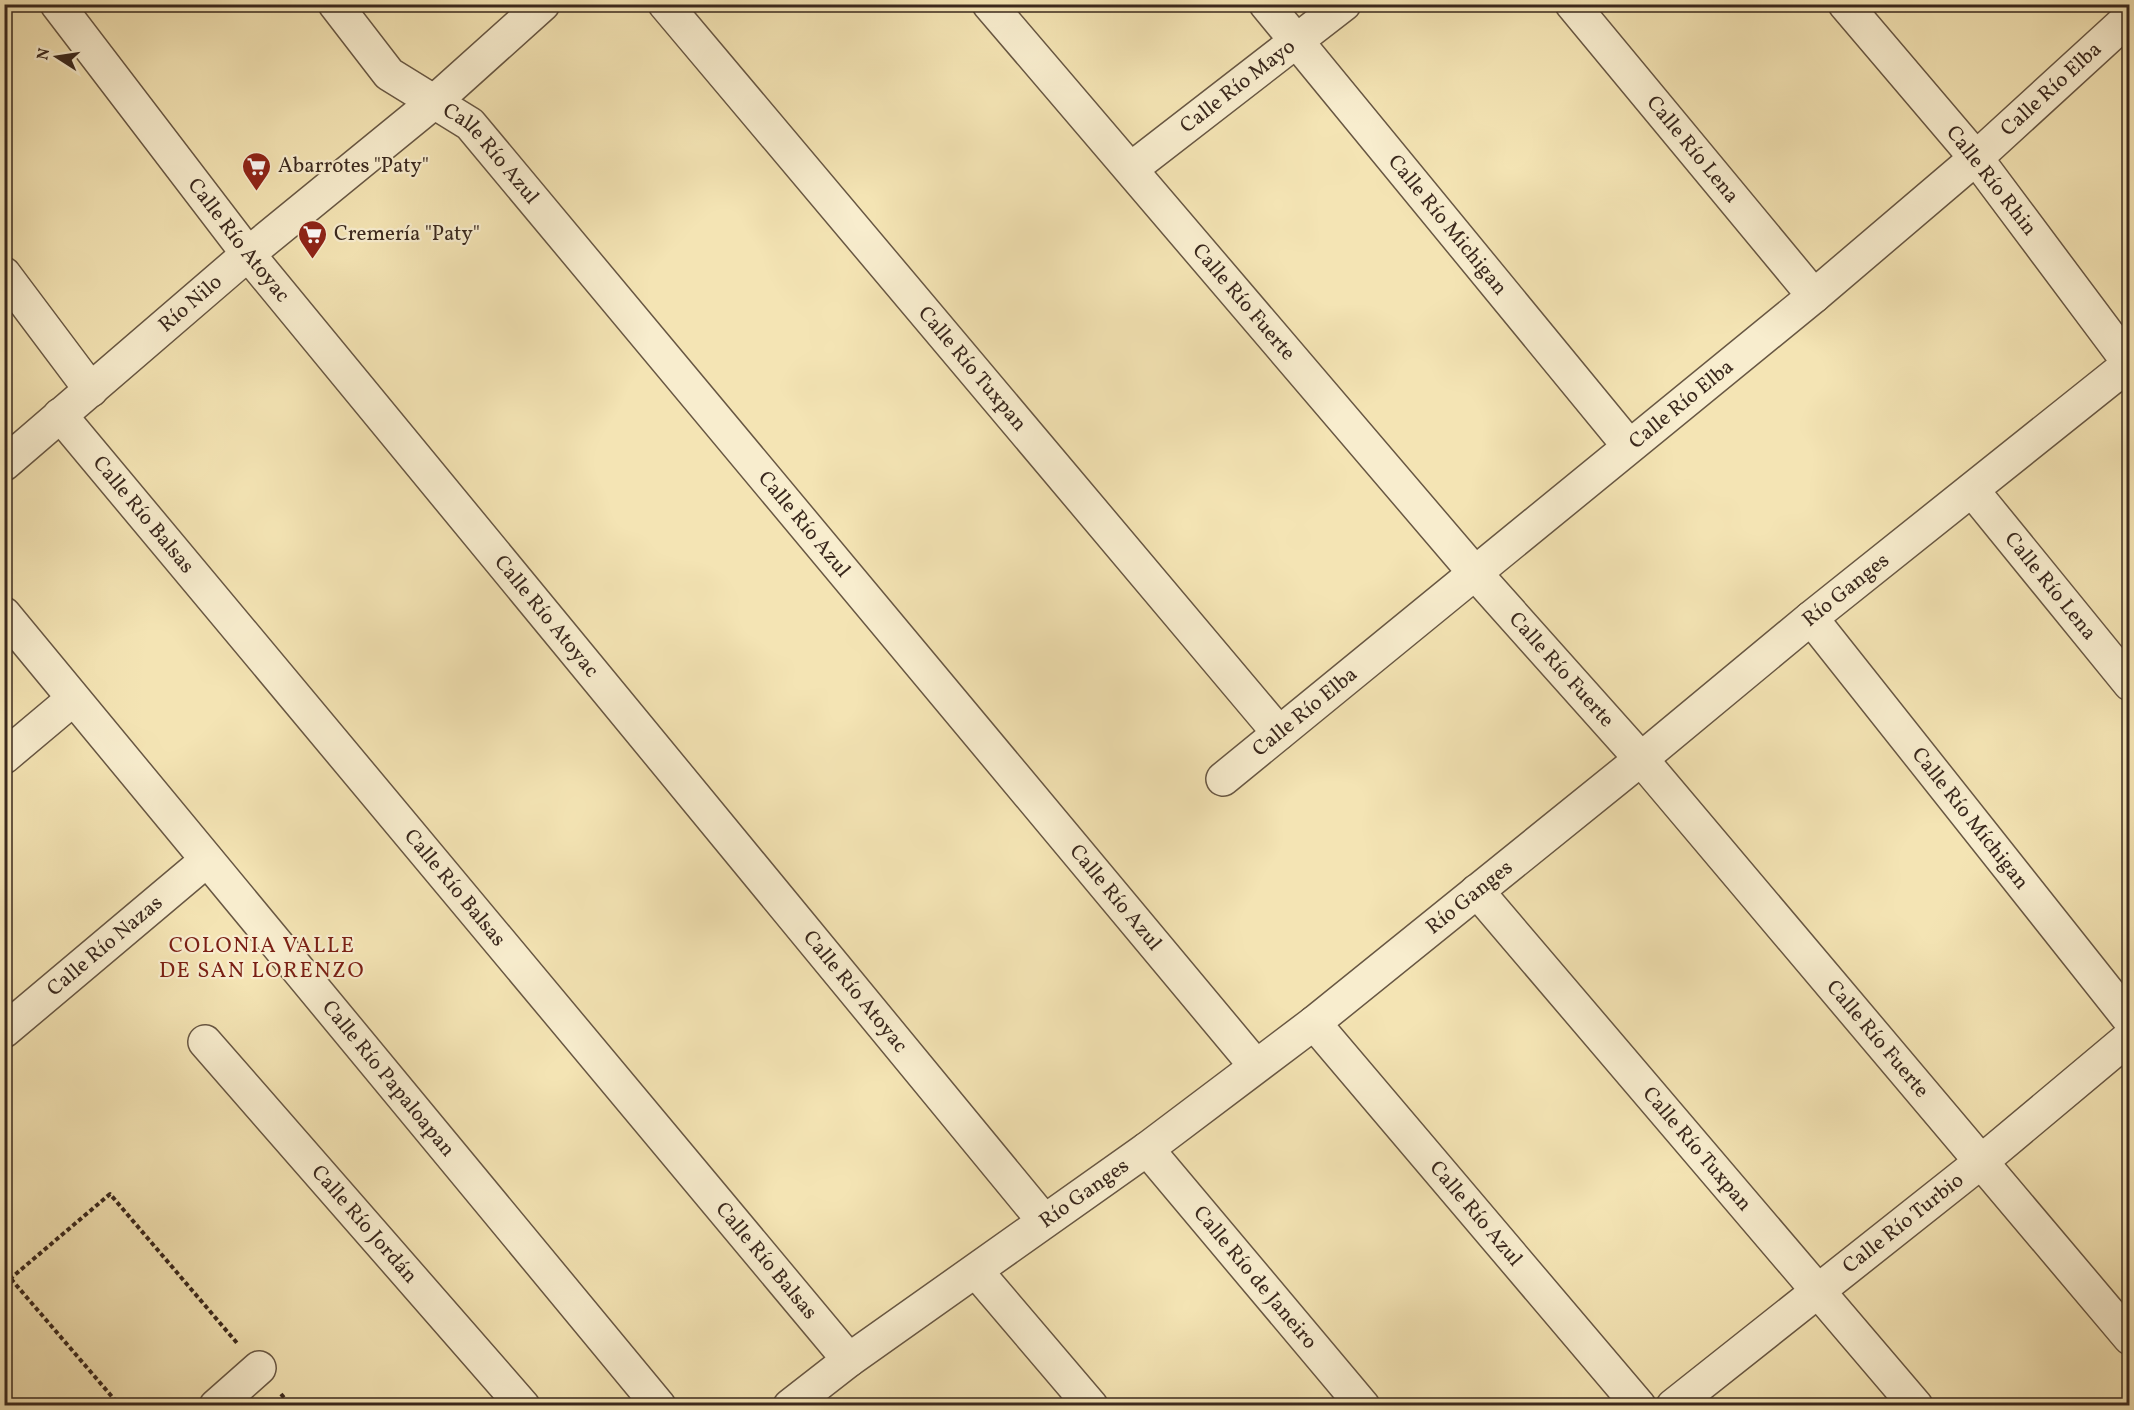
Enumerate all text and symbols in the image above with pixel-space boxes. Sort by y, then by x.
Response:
north arrow [27,27,87,87]
street label: Calle Río Mayo [1174,32,1301,140]
street label: Calle Río Elba [1994,35,2108,143]
text: N [32,46,56,62]
street label: Calle Río Lena [1639,90,1746,209]
street label: Calle Río Azul [437,96,546,211]
street label: Calle Río Rhin [1939,120,2043,242]
street label: Calle Río Michigan [1381,148,1514,302]
supermarket icon: Abarrotes "Paty" [241,150,273,192]
place label: Abarrotes "Paty" [278,152,429,181]
street label: Calle Río Atoyac [181,172,297,309]
supermarket icon: Cremería "Paty" [297,218,329,260]
place label: Cremería "Paty" [334,220,480,249]
street label: Calle Río Fuerte [1185,237,1302,367]
street label: Río Nilo [152,268,229,339]
street label: Calle Río Tuxpan [911,300,1033,438]
street label: Calle Río Elba [1623,353,1740,456]
street label: Calle Río Balsas [86,450,201,580]
street label: Calle Río Azul [751,465,857,584]
street label: Calle Río Lena [1997,526,2103,646]
street label: Río Ganges [1796,546,1896,634]
street label: Calle Río Atoyac [487,549,605,684]
street label: Calle Río Fuerte [1502,606,1621,734]
street label: Calle Río Elba [1246,660,1364,764]
street label: Calle Río Míchigan [1905,741,2036,896]
street label: Calle Río Balsas [397,823,512,953]
street label: Calle Río Azul [1062,838,1168,957]
street label: Río Ganges [1420,853,1519,941]
street label: Calle Río Nazas [41,889,169,1003]
street label: Calle Río Atoyac [796,924,914,1059]
district label: COLONIA VALLE DE SAN LORENZO [159,931,365,987]
street label: Calle Río Fuerte [1819,974,1936,1104]
street label: Calle Río Papaloapan [315,994,462,1163]
street label: Calle Río Tuxpan [1635,1080,1758,1218]
street label: Río Ganges [1033,1152,1135,1235]
street label: Calle Río Azul [1422,1154,1529,1273]
street label: Calle Río Jordán [304,1159,424,1290]
street label: Calle Río Turbio [1837,1166,1970,1280]
street label: Calle Río Balsas [709,1196,824,1326]
street label: Calle Río de Janeiro [1186,1200,1324,1356]

